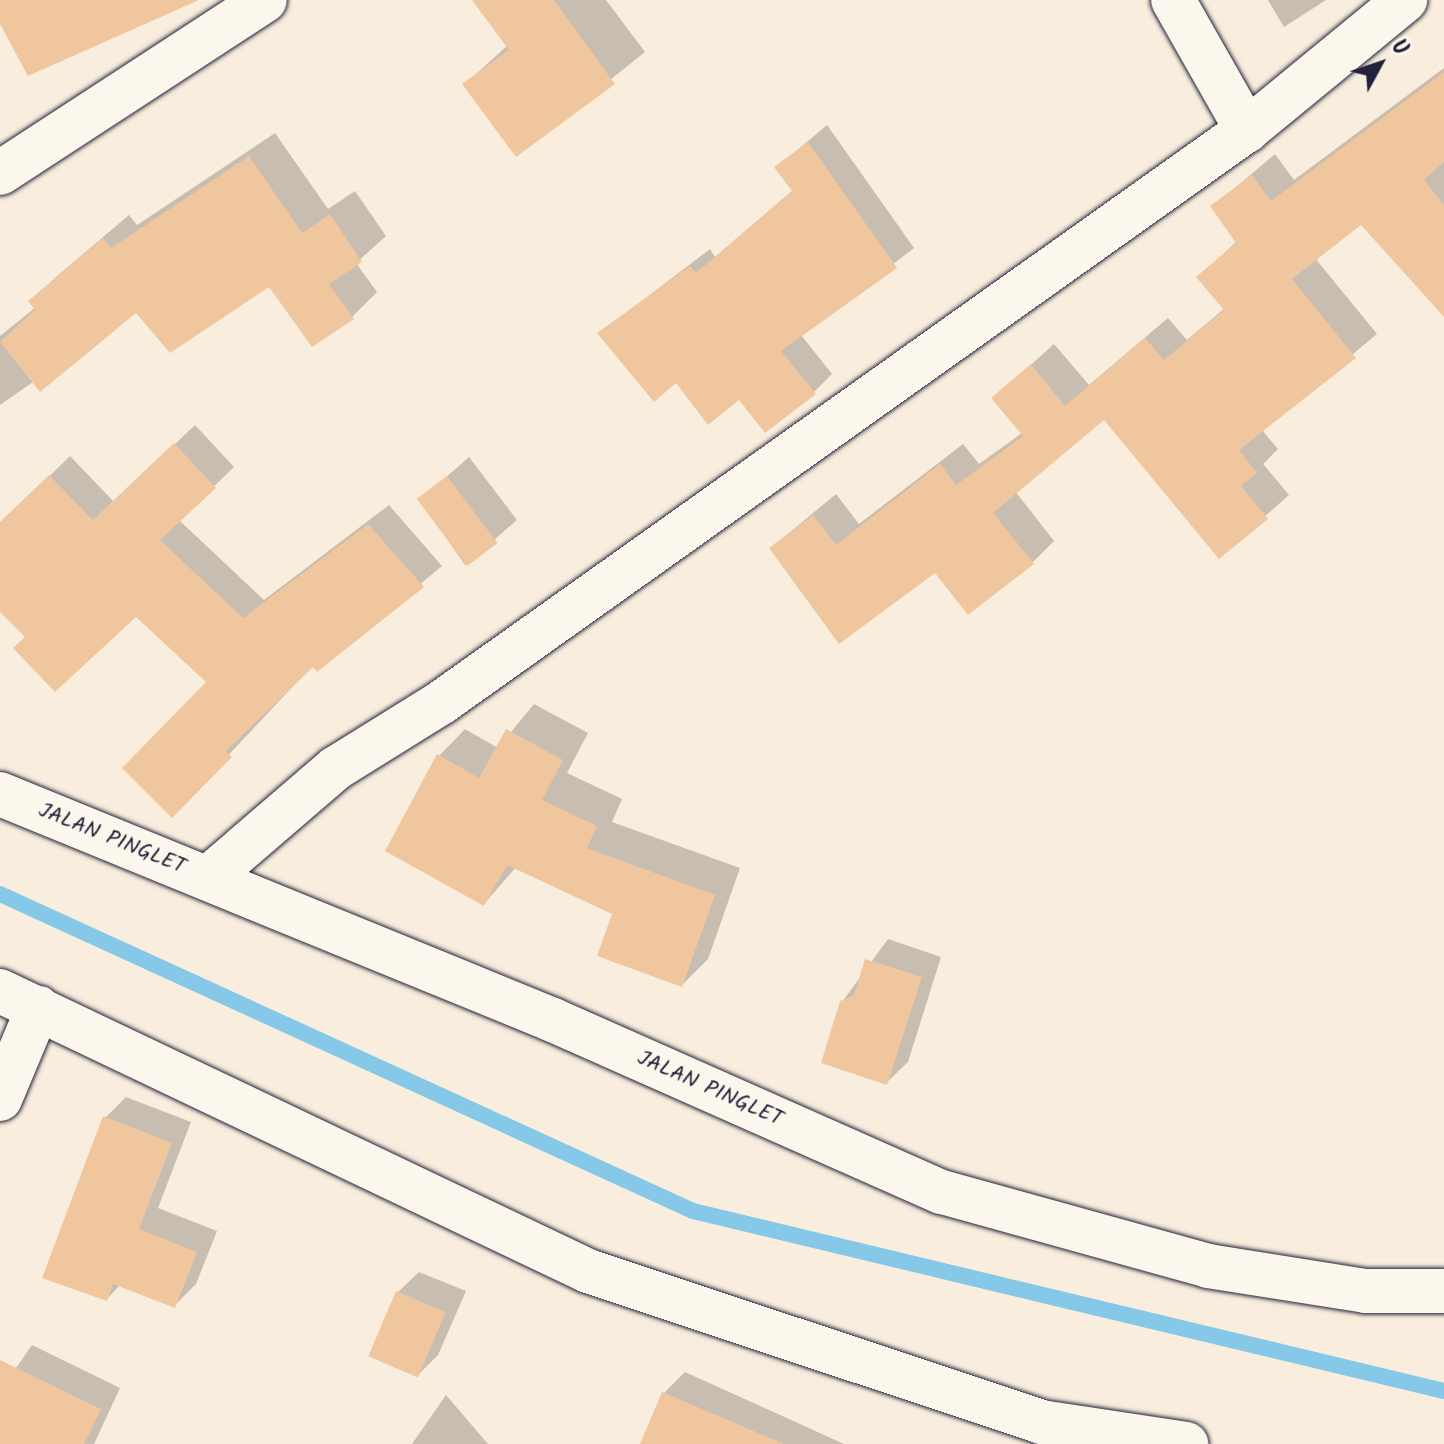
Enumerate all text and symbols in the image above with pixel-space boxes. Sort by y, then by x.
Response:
north arrow [1340,24,1420,104]
text: U [1381,32,1416,65]
street label: JALAN PINGLET [34,797,190,881]
street label: JALAN PINGLET [633,1045,787,1133]

